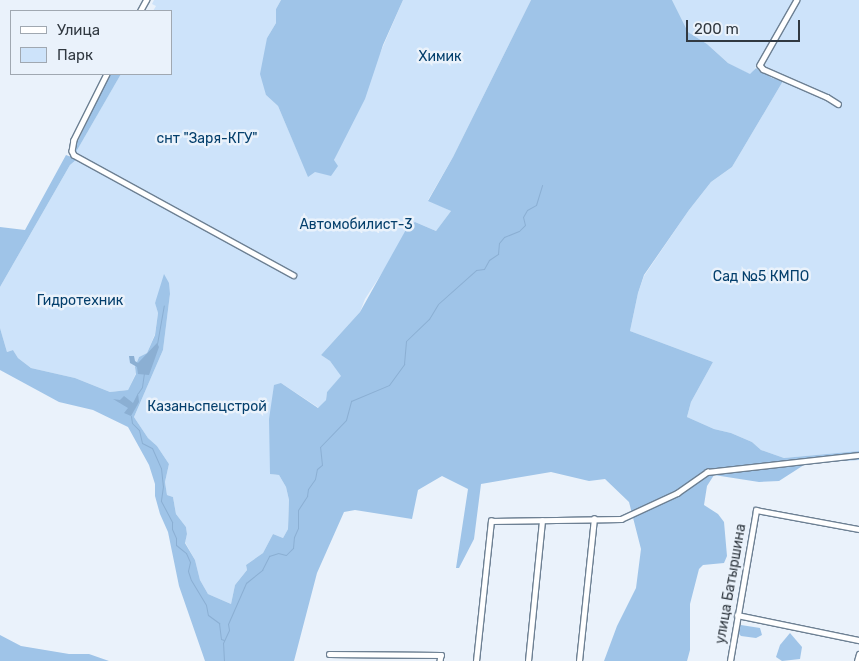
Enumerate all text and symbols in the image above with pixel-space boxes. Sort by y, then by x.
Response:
legend [10,10,172,75]
scale bar [689,10,803,42]
text: 200 m [694,20,739,38]
text: Улица [57,21,100,39]
text: Парк [57,46,93,64]
park label: Химик [419,49,461,65]
park label: снт "Заря-КГУ" [157,131,257,147]
park label: Автомобилист-3 [299,217,413,233]
park label: Сад №5 КМПО [713,269,809,285]
park label: Гидротехник [37,293,123,309]
park label: Казаньспецстрой [147,399,267,415]
street label: улица Батыршина [712,523,750,645]

